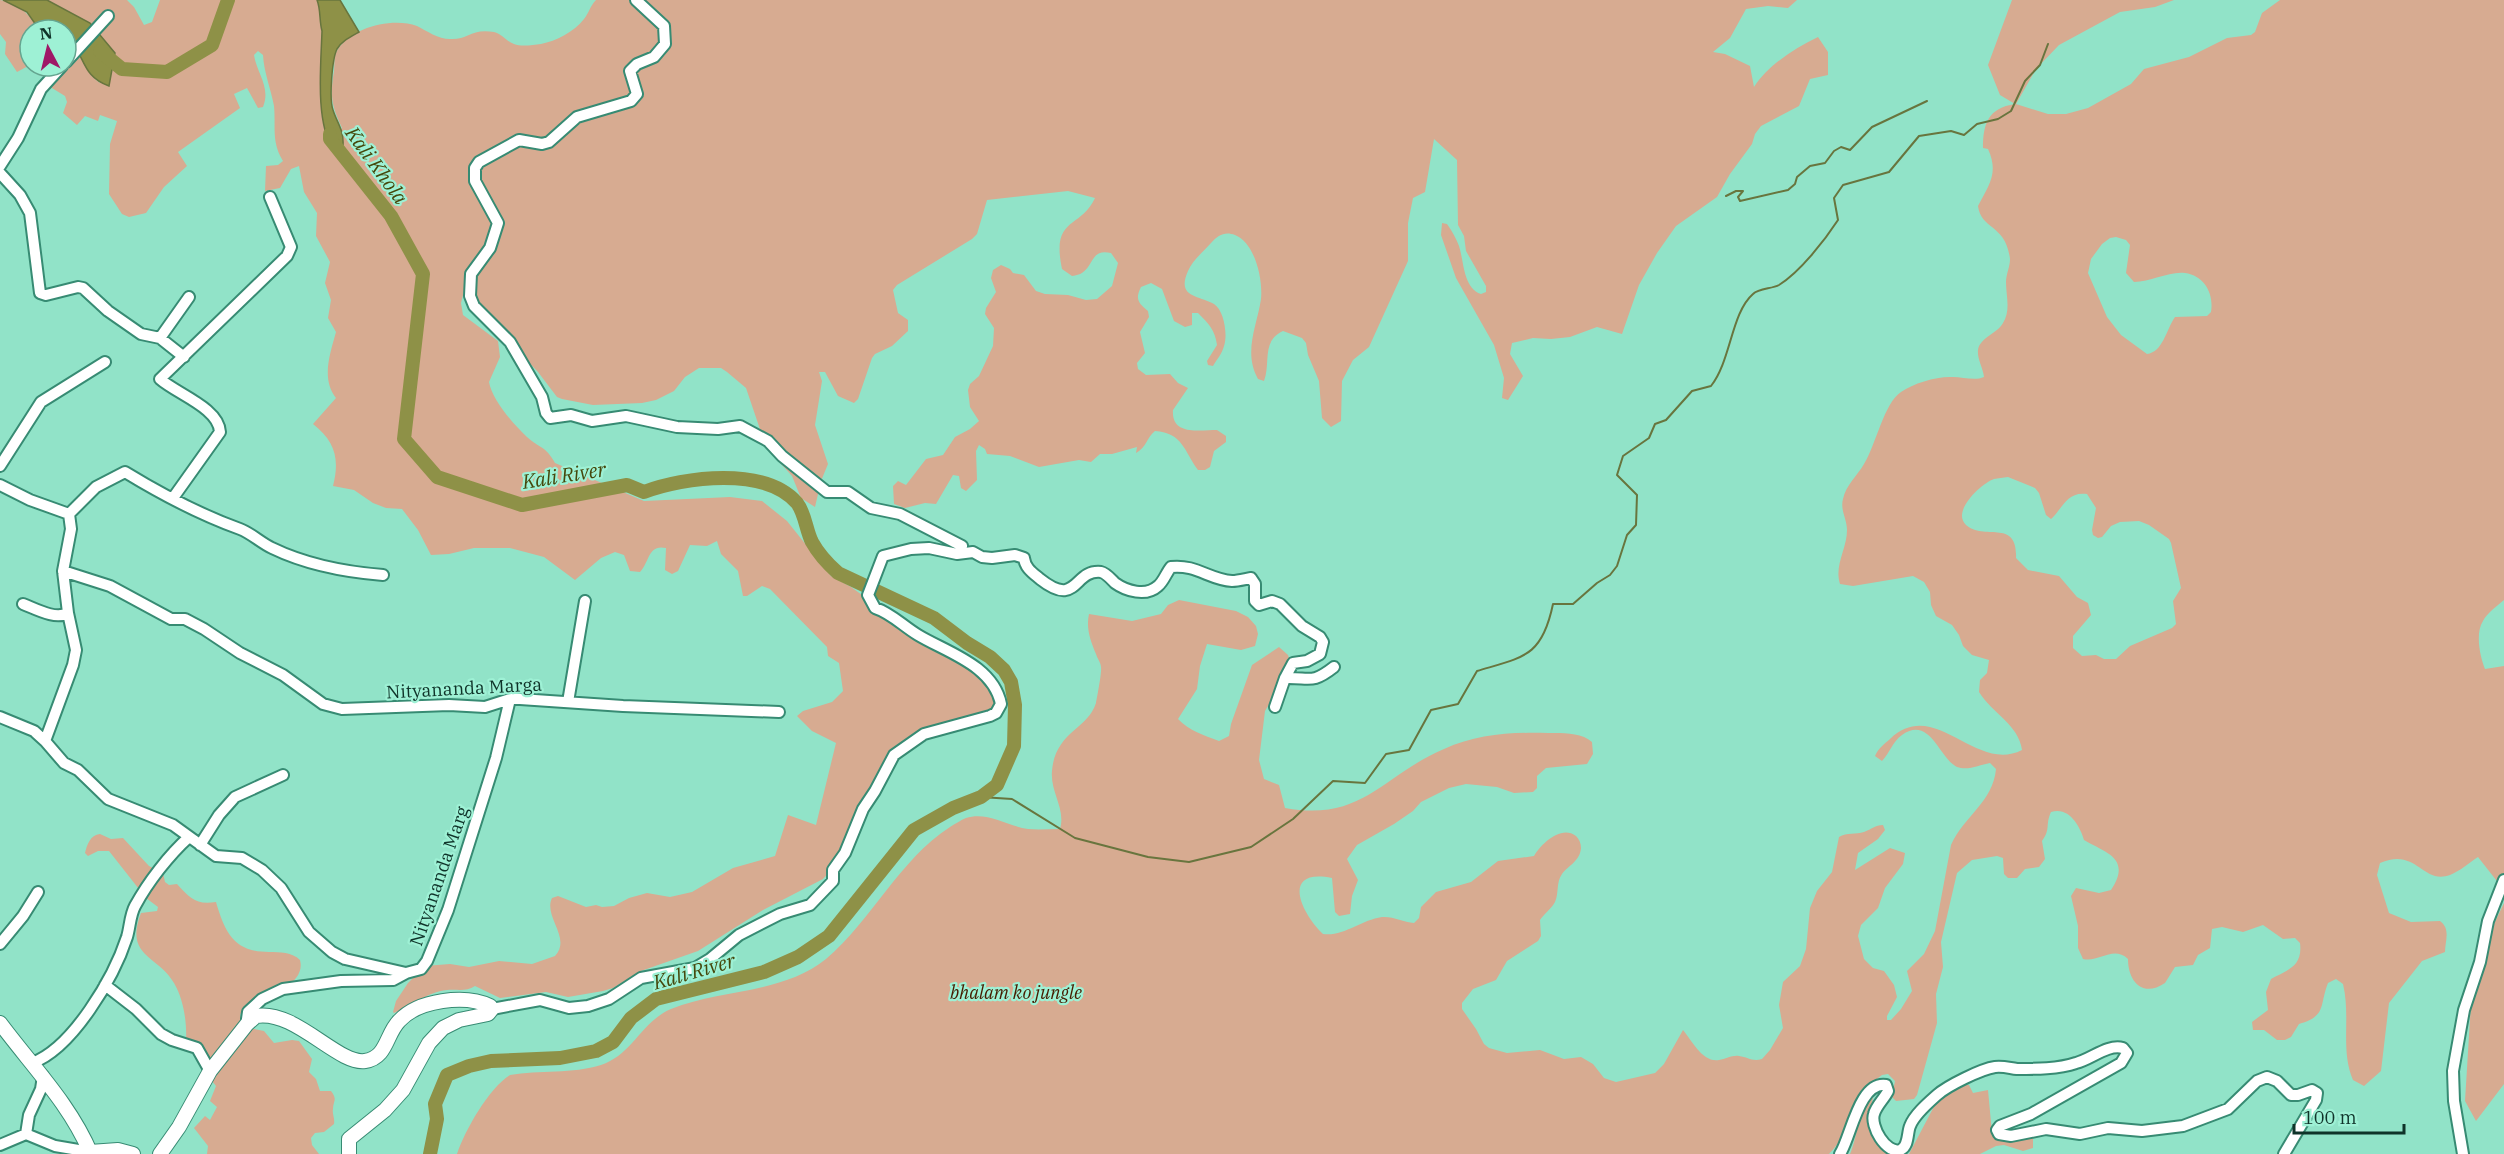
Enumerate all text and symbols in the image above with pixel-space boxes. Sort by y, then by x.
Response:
north arrow [18,18,78,78]
text: N [39,22,54,44]
water label: Kali Khola [339,120,414,209]
water label: Kali River [519,455,609,495]
street label: Nityananda Marga [385,672,543,704]
street label: Nityananda Marg [404,803,474,949]
water label: Kali River [649,946,739,996]
park label: bhalam ko jungle [950,981,1082,1004]
scale bar [2294,1097,2404,1135]
text: 100 m [2303,1106,2357,1129]

